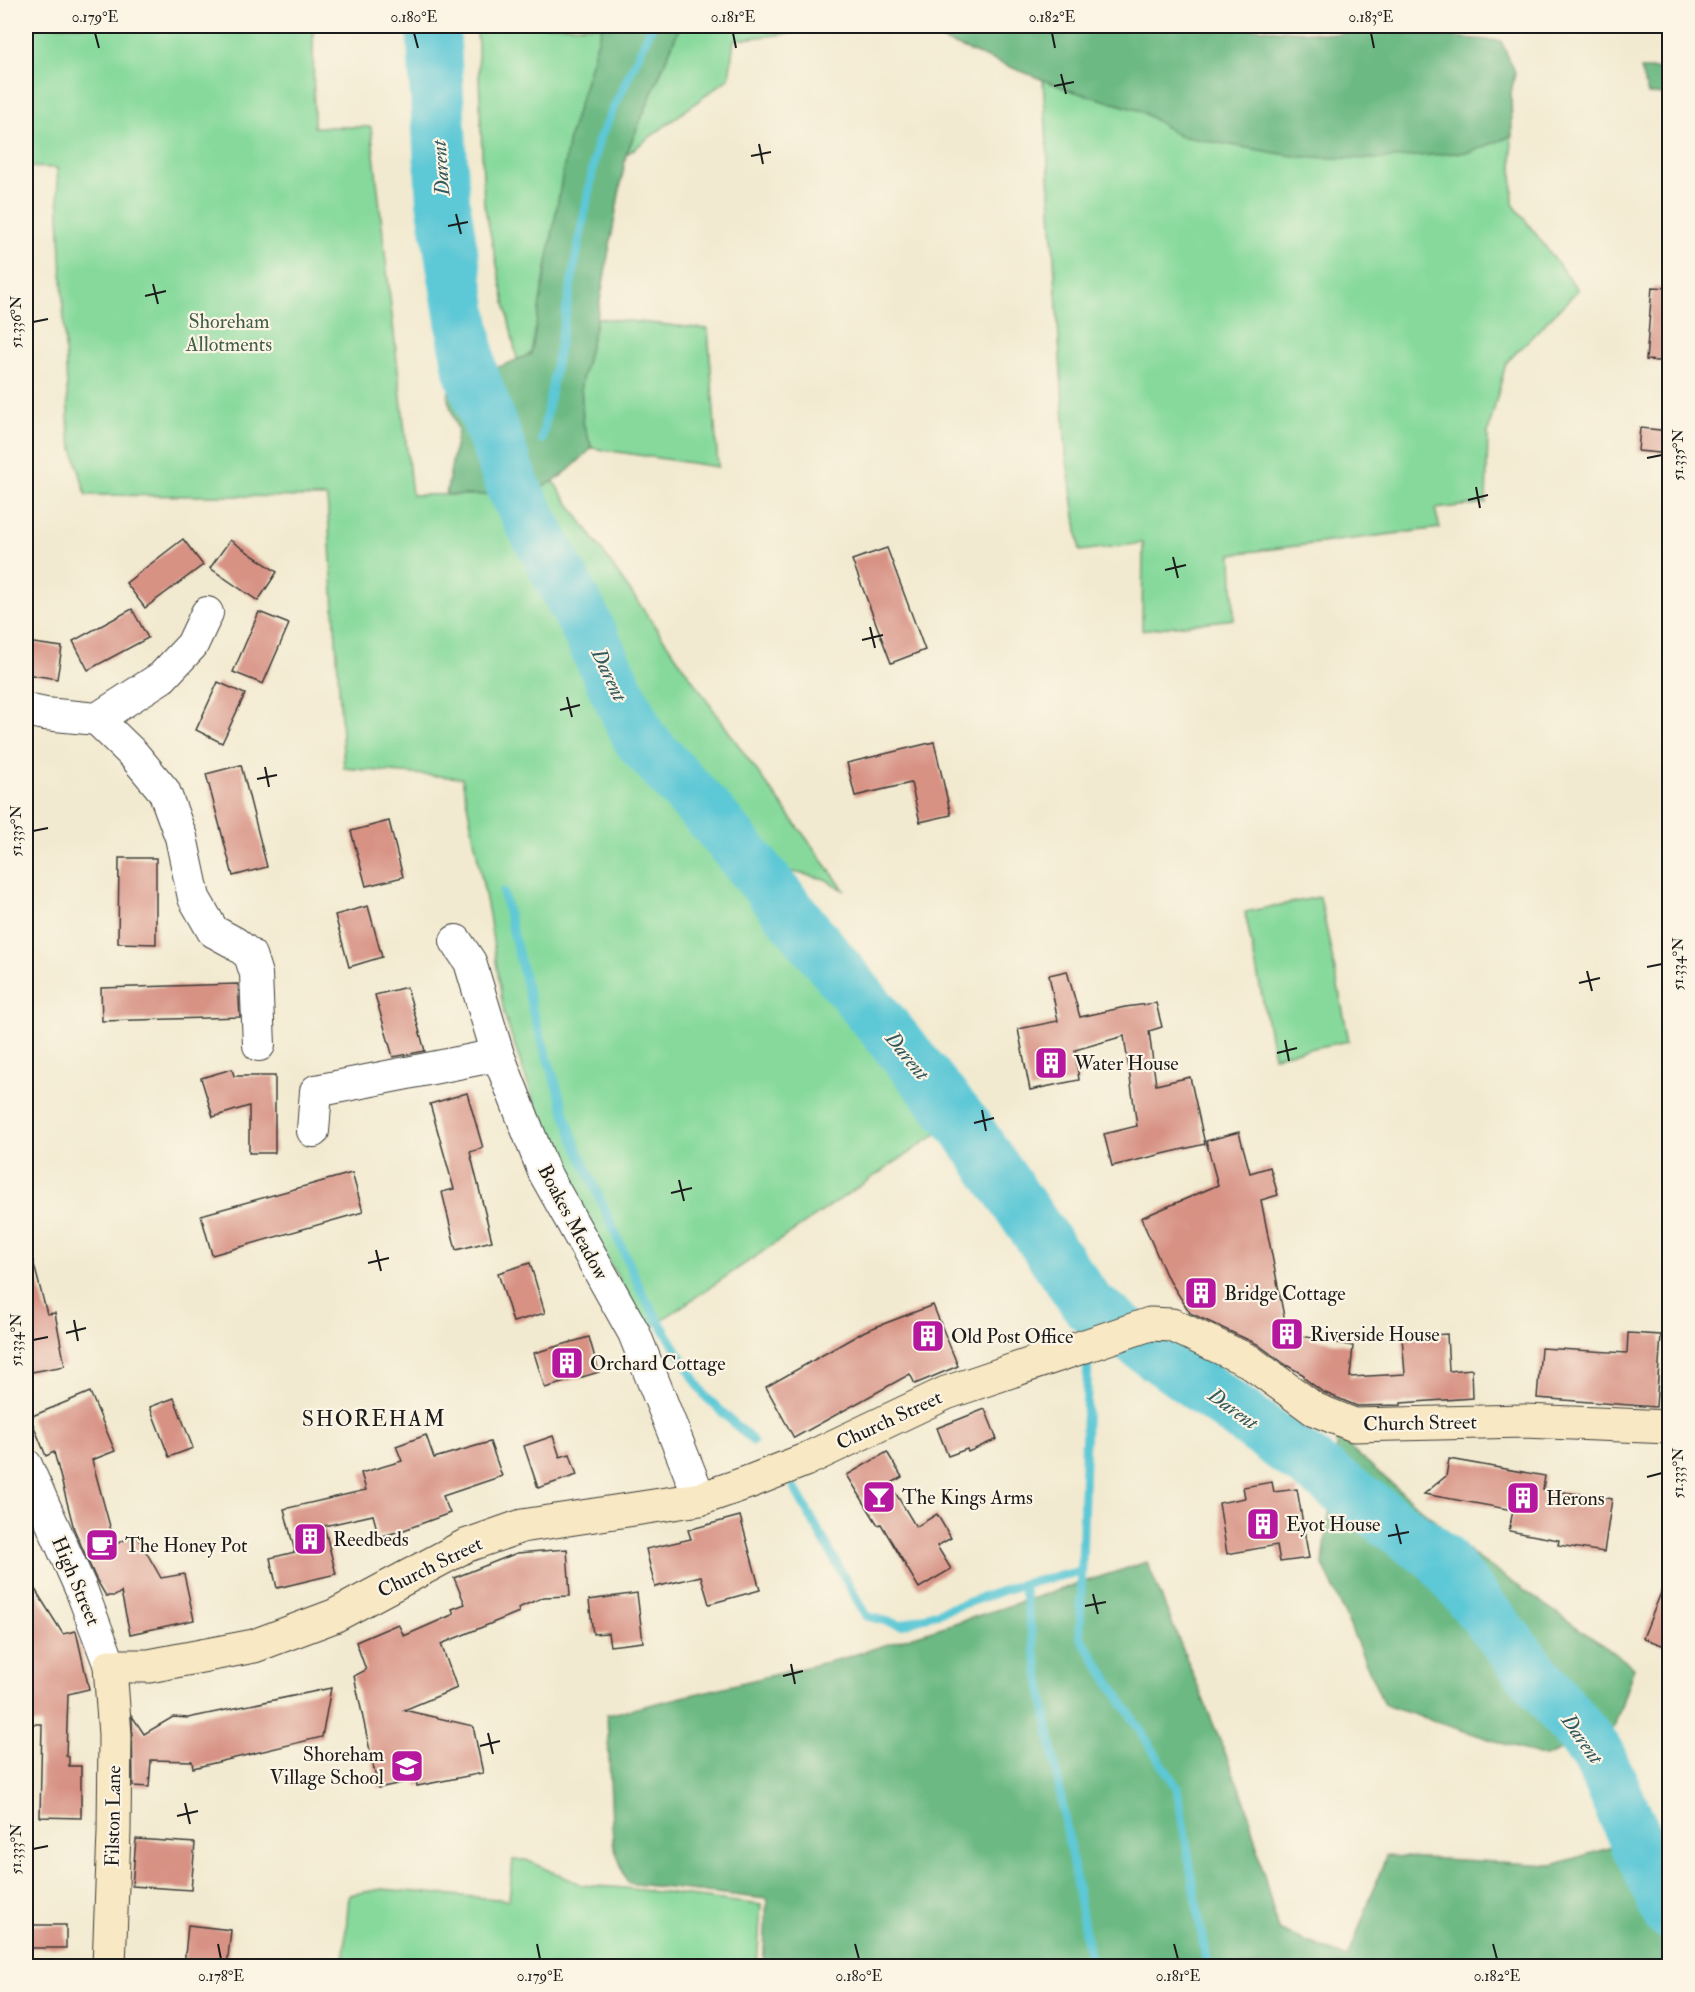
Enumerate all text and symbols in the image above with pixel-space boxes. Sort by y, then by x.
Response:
text: 0.179°E [72,8,119,27]
text: 0.180°E [391,8,438,27]
text: 0.181°E [711,8,755,27]
text: 0.182°E [1029,8,1076,27]
text: 0.183°E [1349,8,1394,27]
water label: Darent [426,138,456,198]
text: 51.336°N [7,295,26,348]
park label: Shoreham Allotments [185,309,272,357]
text: 51.335°N [1669,429,1688,481]
water label: Darent [585,643,633,707]
text: 51.335°N [7,805,26,857]
text: 51.334°N [1669,937,1688,991]
water label: Darent [878,1025,936,1087]
building icon: Water House [1033,1045,1069,1081]
place label: Water House [1073,1051,1179,1076]
street label: Boakes Meadow [532,1160,614,1285]
building icon: Bridge Cottage [1183,1275,1219,1311]
place label: Bridge Cottage [1224,1281,1346,1306]
text: 51.334°N [7,1313,26,1367]
building icon: Riverside House [1269,1316,1305,1352]
building icon: Old Post Office [910,1318,946,1354]
place label: Riverside House [1310,1322,1440,1347]
place label: Old Post Office [951,1324,1073,1349]
building icon: Orchard Cottage [549,1345,585,1381]
place label: Orchard Cottage [590,1351,726,1376]
water label: Darent [1202,1381,1264,1437]
street label: Church Street [832,1384,946,1455]
district label: SHOREHAM [302,1405,446,1433]
street label: Church Street [1363,1410,1478,1436]
text: 51.333°N [1669,1447,1688,1498]
bar icon: The Kings Arms [861,1479,897,1515]
building icon: Herons [1505,1480,1541,1516]
place label: The Kings Arms [902,1485,1033,1510]
place label: Herons [1546,1486,1605,1511]
building icon: Eyot House [1245,1506,1281,1542]
place label: Eyot House [1286,1512,1380,1537]
building icon: Reedbeds [292,1521,328,1557]
cafe icon: The Honey Pot [84,1527,120,1563]
place label: Reedbeds [333,1527,409,1552]
street label: Church Street [373,1531,487,1603]
street label: High Street [46,1533,106,1630]
place label: The Honey Pot [125,1533,248,1558]
water label: Darent [1554,1708,1610,1770]
place label: Shoreham Village School [270,1742,384,1790]
school or university icon: Shoreham Village School [389,1748,425,1784]
street label: Filston Lane [100,1765,126,1867]
text: 51.333°N [7,1823,26,1874]
text: 0.178°E [198,1967,244,1986]
text: 0.179°E [517,1967,564,1986]
text: 0.180°E [836,1967,883,1986]
text: 0.181°E [1156,1967,1200,1986]
text: 0.182°E [1474,1967,1521,1986]

